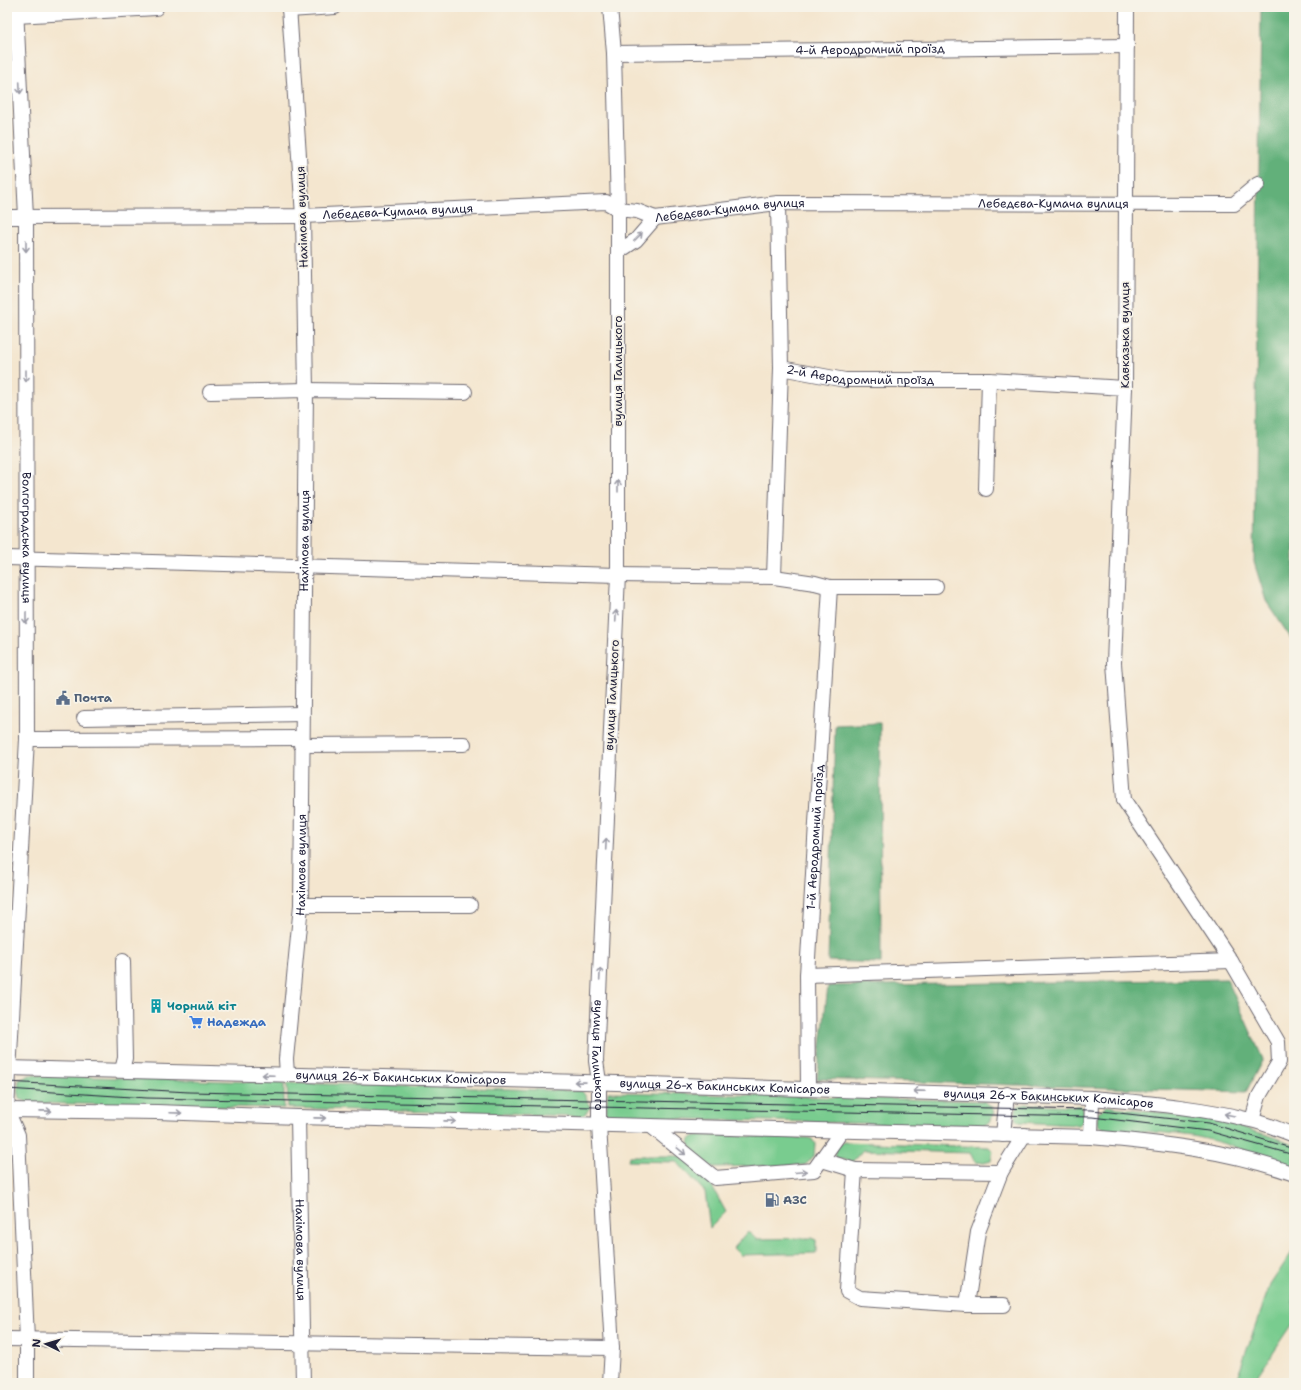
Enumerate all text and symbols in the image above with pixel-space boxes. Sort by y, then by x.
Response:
street label: 4-й Аеродромний проїзд [795,40,945,59]
one-way arrow [16,81,23,94]
street label: Нахімова вулиця [292,166,312,268]
street label: Лебедєва-Кумача вулиця [654,195,805,226]
street label: Лебедєва-Кумача вулиця [978,195,1129,212]
street label: Лебедєва-Кумача вулиця [322,200,474,223]
one-way arrow [633,232,643,242]
one-way arrow [22,239,30,252]
street label: Кавказька вулиця [1117,282,1133,388]
street label: вулиця Галицького [610,315,626,427]
street label: 2-й Аеродромний проїзд [785,361,935,388]
one-way arrow [22,369,30,382]
street label: Волгоградська вулиця [18,472,35,604]
one-way arrow [614,480,622,493]
street label: Нахімова вулиця [296,490,313,592]
one-way arrow [612,610,620,623]
one-way arrow [22,611,30,624]
street label: вулиця Галицького [601,639,623,751]
public building icon: Почта [55,690,71,706]
place label: Почта [74,690,113,706]
street label: 1-й Аеродромний проїзд [803,764,827,910]
street label: Нахімова вулиця [292,814,310,917]
one-way arrow [602,838,609,851]
one-way arrow [596,968,604,981]
building icon: Чорний кіт [148,998,164,1014]
place label: Чорний кіт [167,998,237,1014]
street label: вулиця Галицького [588,999,607,1111]
supermarket icon: Надежда [188,1014,204,1030]
place label: Надежда [207,1014,267,1030]
street label: вулиця 26-х Бакинських Комісаров [295,1067,506,1088]
one-way arrow [262,1071,275,1078]
street label: вулиця 26-х Бакинських Комісаров [619,1075,830,1098]
one-way arrow [574,1078,587,1086]
street label: вулиця 26-х Бакинських Комісаров [943,1085,1154,1112]
one-way arrow [913,1088,926,1095]
one-way arrow [39,1107,52,1115]
one-way arrow [169,1109,182,1117]
one-way arrow [1224,1111,1237,1119]
one-way arrow [313,1114,326,1122]
one-way arrow [443,1117,456,1125]
one-way arrow [676,1146,687,1155]
one-way arrow [794,1168,807,1175]
fuel station icon: АЗС [764,1192,780,1208]
place label: АЗС [783,1192,807,1208]
street label: Нахімова вулиця [292,1199,309,1301]
north arrow [26,1324,66,1364]
text: N [29,1338,44,1348]

